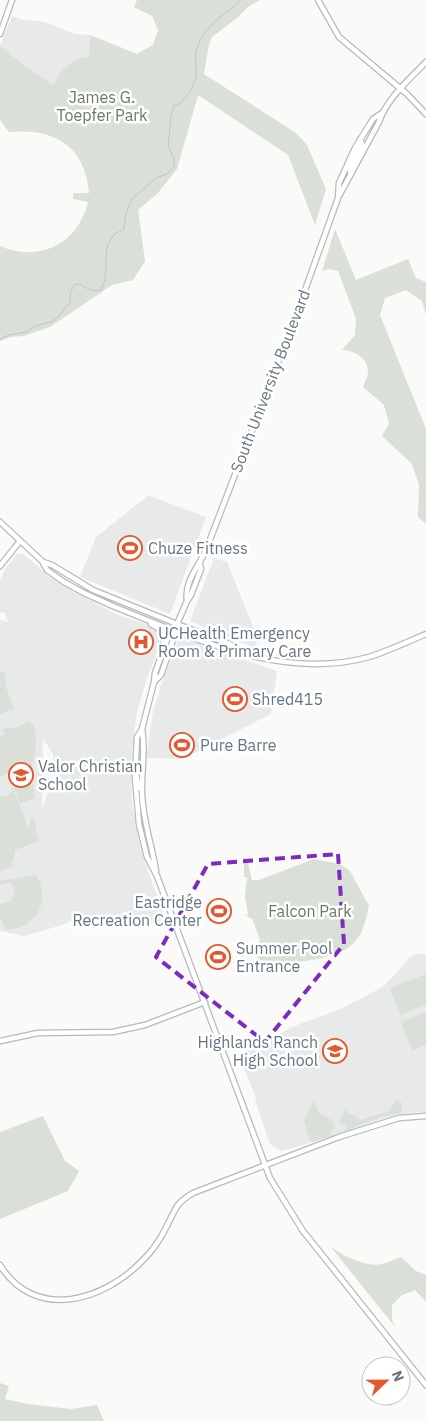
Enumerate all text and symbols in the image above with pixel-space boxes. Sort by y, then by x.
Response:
park label: James G. Toepfer Park [57,87,148,125]
street label: South University Boulevard [226,287,314,475]
sports icon: Chuze Fitness [117,535,143,561]
place label: Chuze Fitness [148,538,248,558]
place label: UCHealth Emergency Room & Primary Care [158,623,312,661]
hospital icon: UCHealth Emergency Room & Primary Care [128,629,154,655]
sports icon: Shred415 [222,686,248,712]
place label: Shred415 [252,689,323,709]
sports icon: Pure Barre [169,732,195,758]
place label: Pure Barre [200,735,277,755]
place label: Valor Christian School [38,756,143,794]
school or university icon: Valor Christian School [8,762,34,788]
place label: Eastridge Recreation Center [73,892,202,930]
sports icon: Eastridge Recreation Center [206,898,232,924]
park label: Falcon Park [268,901,352,921]
place label: Summer Pool Entrance [236,938,332,976]
sports icon: Summer Pool Entrance [205,944,231,970]
place label: Highlands Ranch High School [197,1032,318,1070]
school or university icon: Highlands Ranch High School [322,1038,348,1064]
north arrow [361,1356,411,1406]
text: N [388,1368,408,1384]

